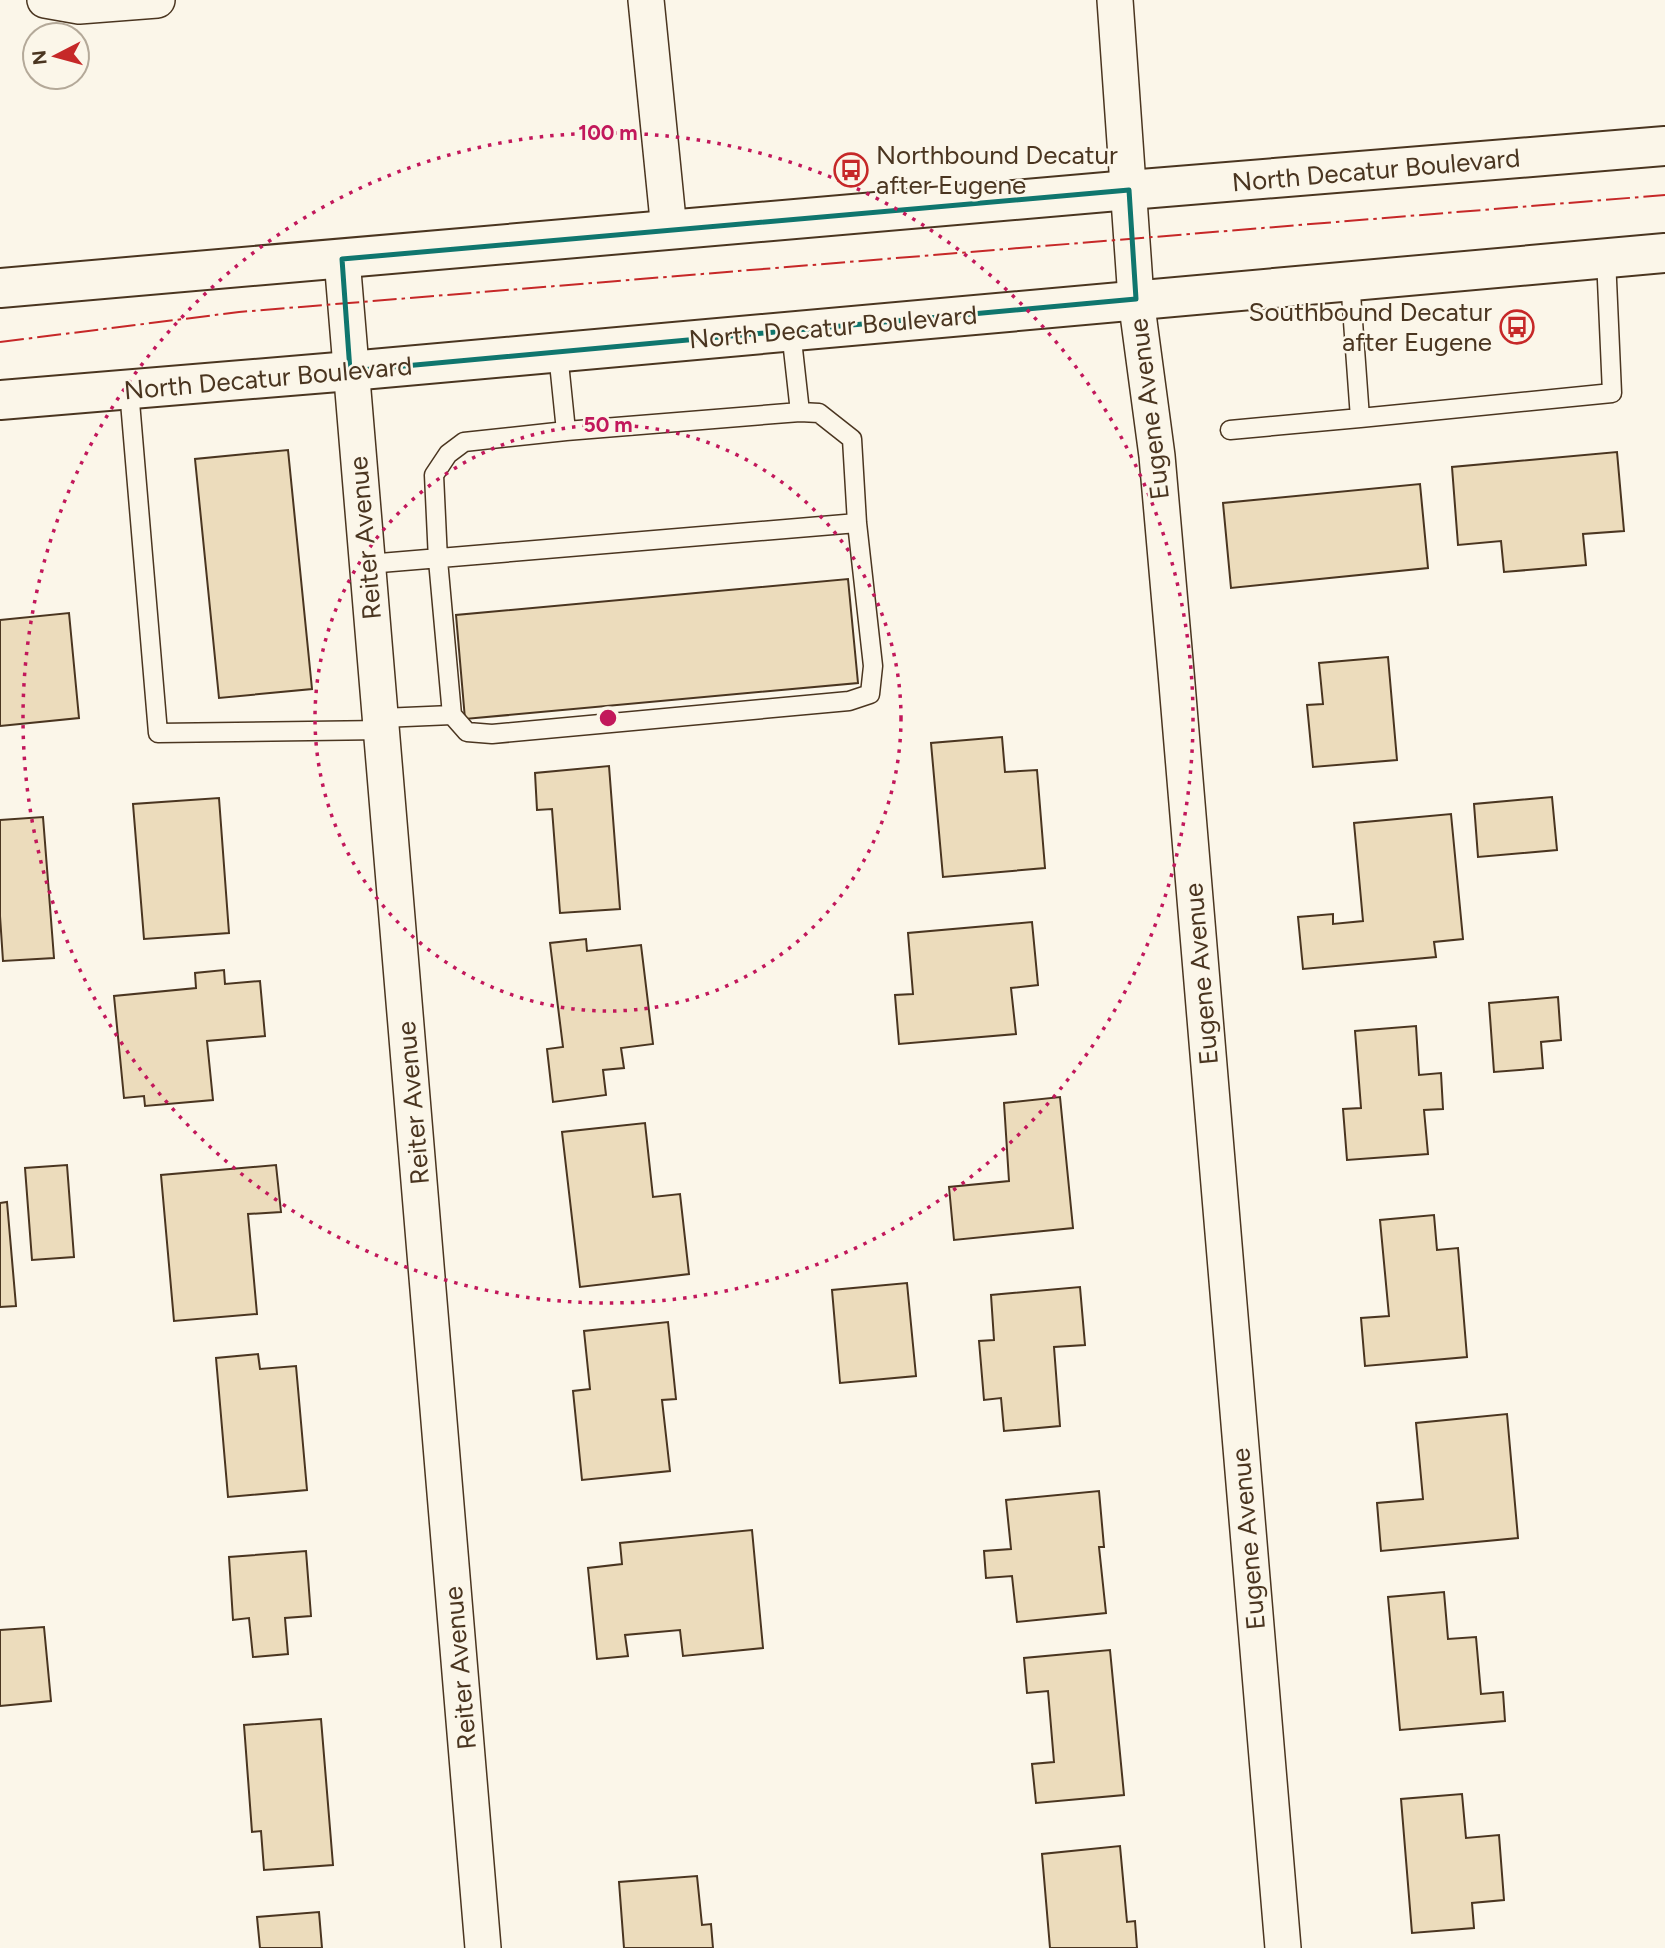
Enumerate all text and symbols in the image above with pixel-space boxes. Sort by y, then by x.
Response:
north arrow [21,21,91,91]
text: N [27,49,52,66]
text: 100 m [578,120,638,145]
place label: Northbound Decatur after Eugene [876,139,1118,201]
street label: North Decatur Boulevard [1231,141,1521,199]
bus stop icon: Northbound Decatur after Eugene [832,151,870,189]
place label: Southbound Decatur after Eugene [1249,296,1492,358]
street label: North Decatur Boulevard [688,298,978,356]
bus stop icon: Southbound Decatur after Eugene [1498,308,1536,346]
street label: Eugene Avenue [1122,317,1176,501]
street label: North Decatur Boulevard [123,349,413,407]
text: 50 m [583,412,633,437]
street label: Reiter Avenue [342,455,388,621]
centre of rings [596,706,620,730]
street label: Eugene Avenue [1177,882,1225,1066]
street label: Reiter Avenue [390,1020,436,1186]
street label: Eugene Avenue [1224,1447,1272,1631]
street label: Reiter Avenue [437,1585,483,1751]

